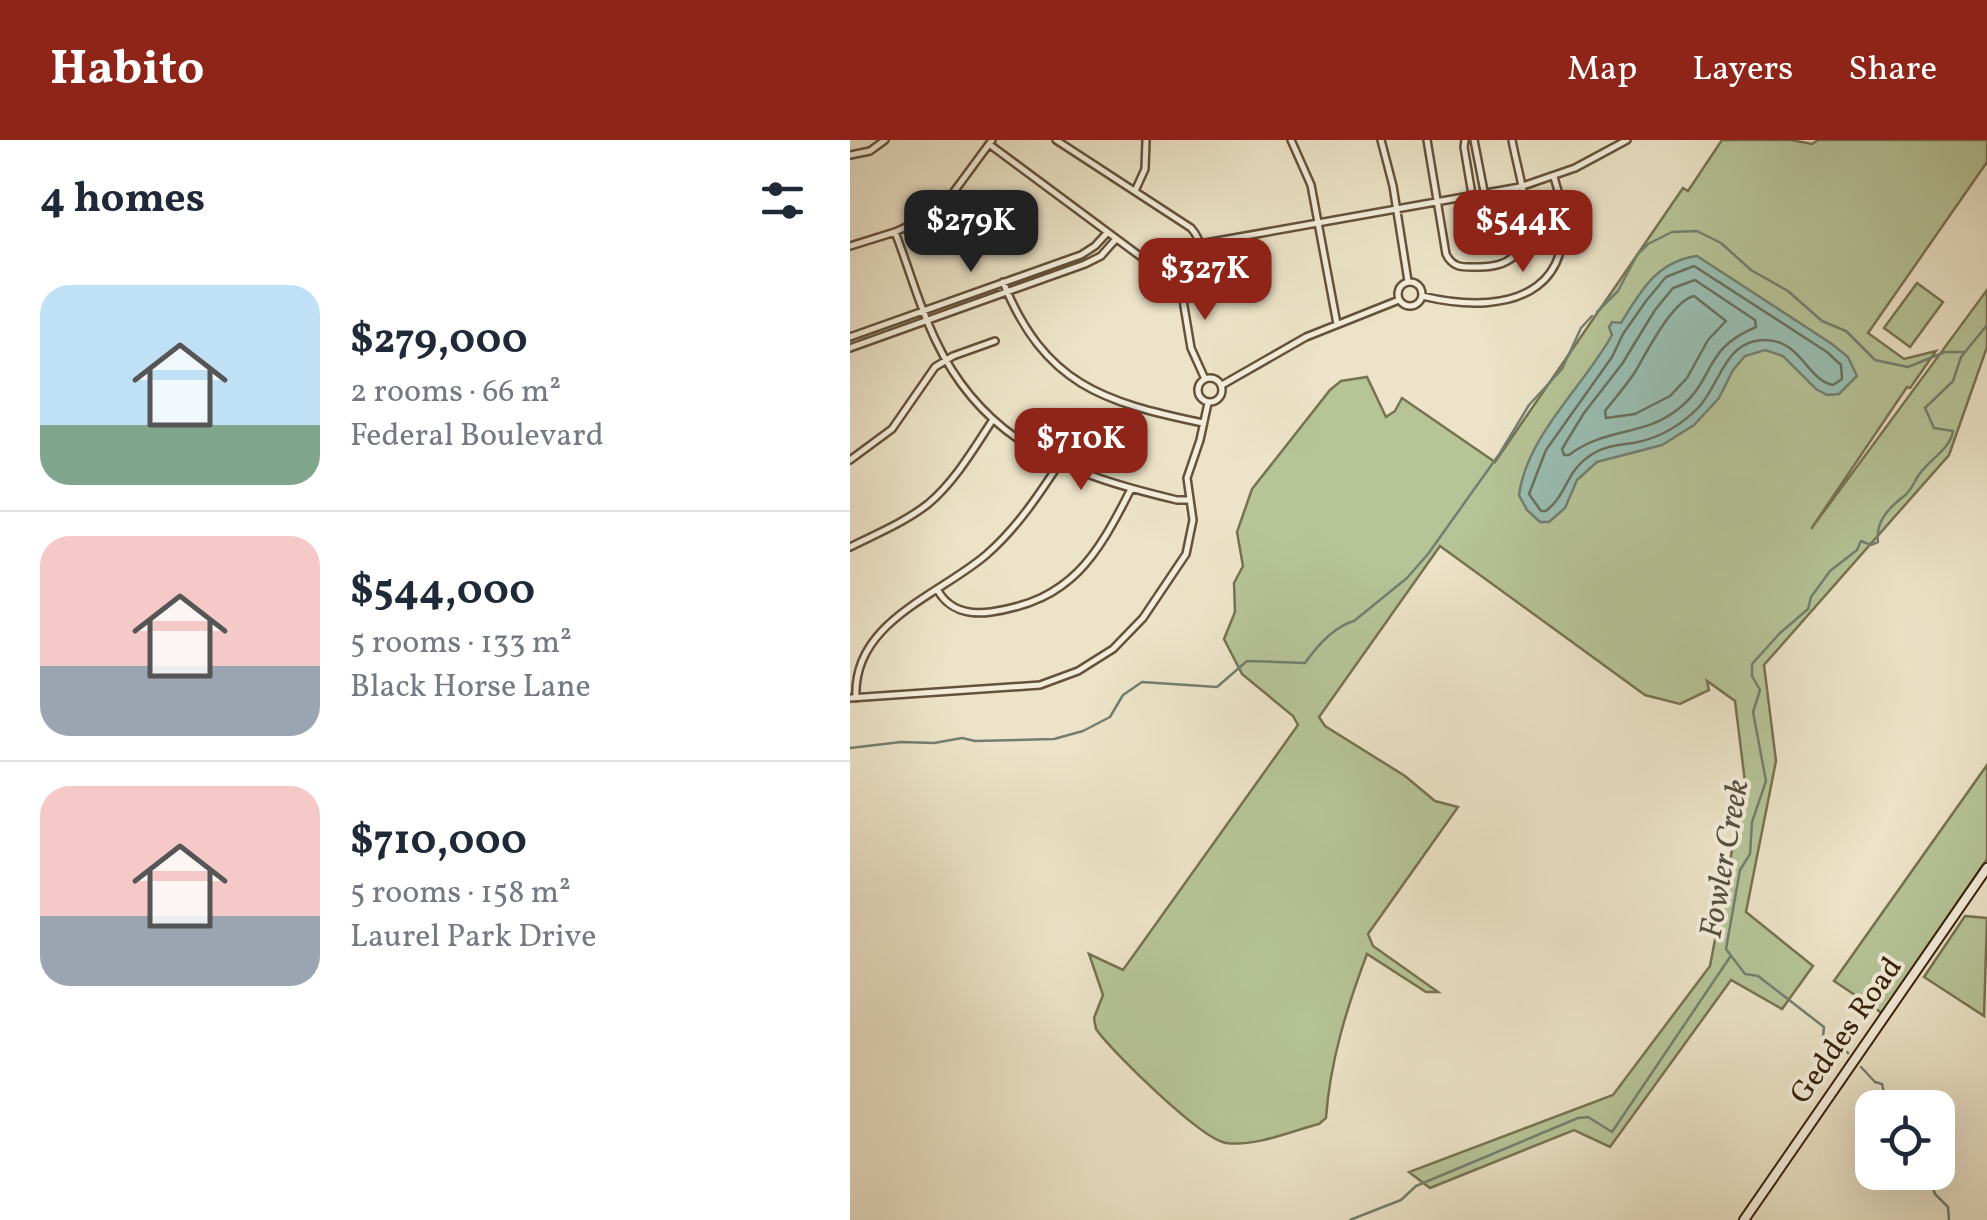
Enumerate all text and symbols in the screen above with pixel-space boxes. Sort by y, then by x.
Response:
text: Habito [50,37,204,104]
text: Map [1567,46,1637,94]
text: Layers [1692,46,1793,94]
text: Share [1848,46,1937,94]
text: 4 homes [40,171,205,230]
icon: filters [755,173,810,228]
pin: $279K [901,190,1041,275]
pin: $544K [1453,190,1593,275]
text: $279K [926,200,1016,244]
text: $544K [1475,200,1571,244]
pin: $327K [1135,238,1275,323]
text: $327K [1161,248,1249,292]
text: $279,000 [350,312,528,371]
icon: home [120,325,240,445]
text: 2 rooms · 66 m² [350,371,561,415]
pin: $710K [1011,408,1151,493]
text: Federal Boulevard [350,415,604,459]
text: $710K [1037,418,1125,462]
text: $544,000 [350,563,535,622]
icon: home [120,576,240,696]
text: 5 rooms · 133 m² [350,622,572,666]
text: Black Horse Lane [350,666,591,710]
water label: Fowler Creek [1690,776,1762,942]
text: $710,000 [350,813,527,872]
icon: home [120,826,240,946]
text: 5 rooms · 158 m² [350,872,571,916]
text: Laurel Park Drive [350,916,596,960]
street label: Geddes Road [1781,949,1913,1113]
map controls [1855,1090,1955,1190]
button: locate [1855,1090,1955,1190]

